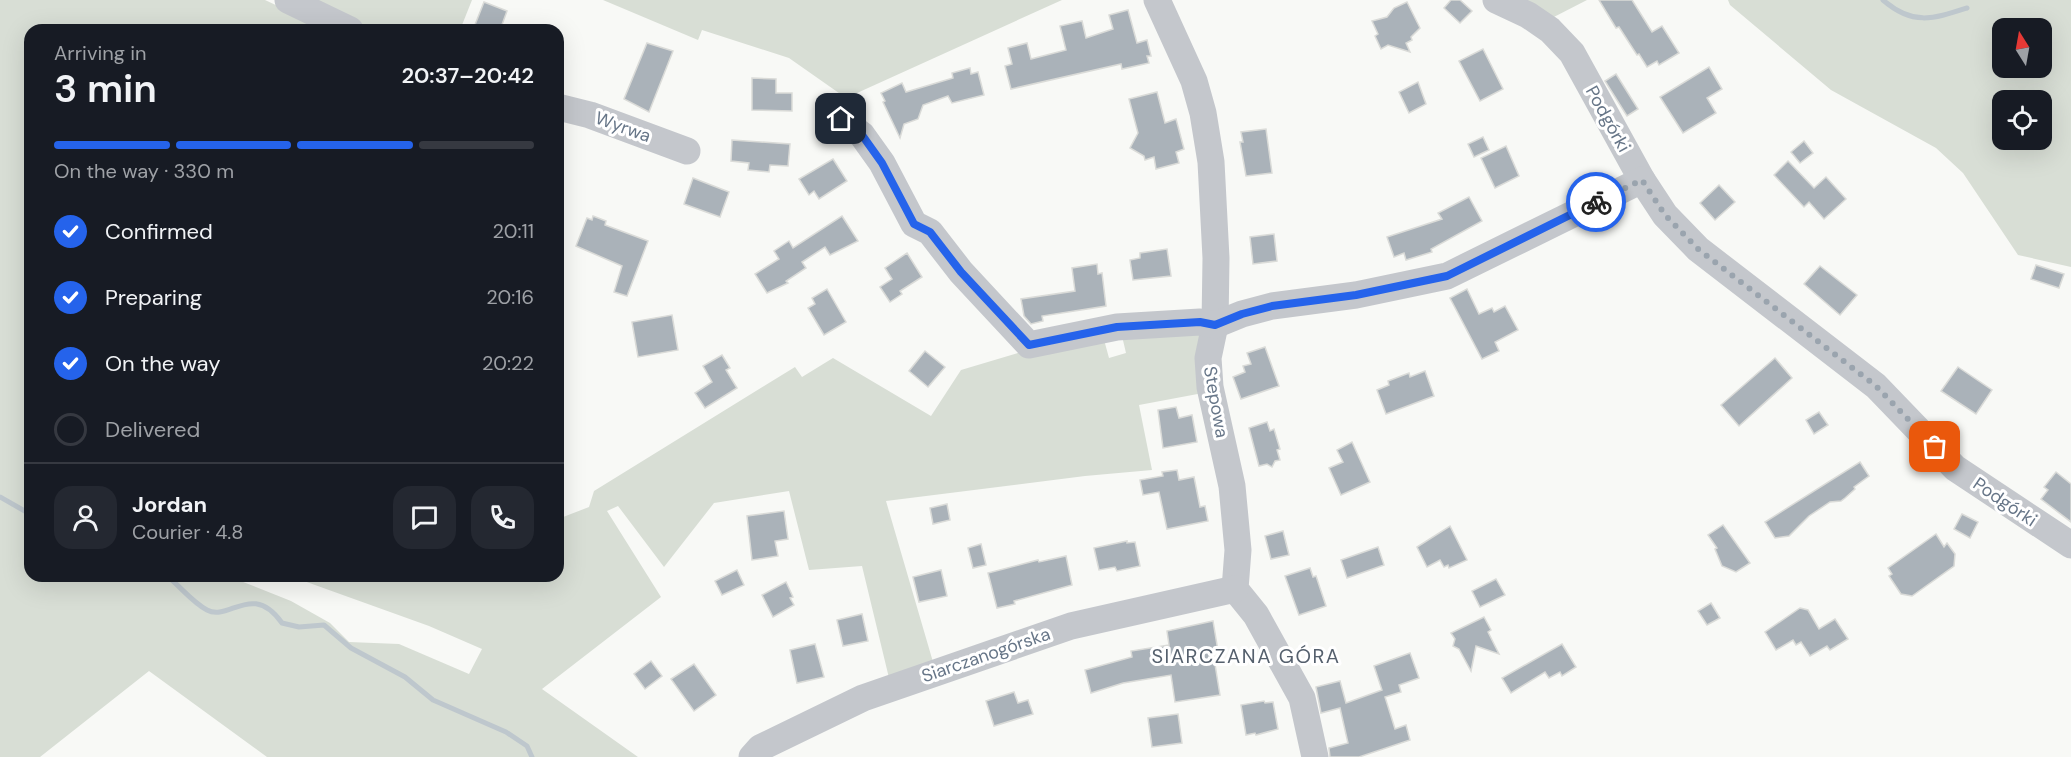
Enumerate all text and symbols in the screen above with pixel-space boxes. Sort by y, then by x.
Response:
north arrow [1992,18,2052,78]
map controls [1992,18,2052,150]
text: Arriving in [54,40,146,66]
text: 20:37–20:42 [401,61,534,90]
text: 3 min [54,63,157,114]
street label: Podgórki [1580,82,1636,156]
button: locate [1992,90,2052,150]
pin [815,93,866,144]
icon: home [824,102,857,135]
street label: Wyrwa [592,106,654,148]
text: On the way · 330 m [54,158,234,184]
courier [1566,172,1626,232]
icon: bike [1580,186,1613,219]
icon: check [54,215,87,248]
text: Confirmed [105,217,213,246]
text: 20:11 [492,218,534,244]
icon: check [54,281,87,314]
text: Preparing [105,283,202,312]
text: 20:16 [486,284,534,310]
icon: check [54,347,87,380]
text: On the way [105,349,220,378]
text: 20:22 [482,350,534,376]
street label: Stepowa [1198,364,1234,440]
text: Delivered [105,415,200,444]
pin [1909,421,1960,472]
icon: bag [1918,430,1951,463]
street label: Podgórki [1968,472,2042,532]
button: person [54,486,117,549]
button: chat [393,486,456,549]
button: phone [471,486,534,549]
text: Jordan [132,490,207,519]
text: Courier · 4.8 [132,519,243,545]
street label: Siarczanogórska [918,622,1054,688]
district label: SIARCZANA GÓRA [1151,643,1341,669]

